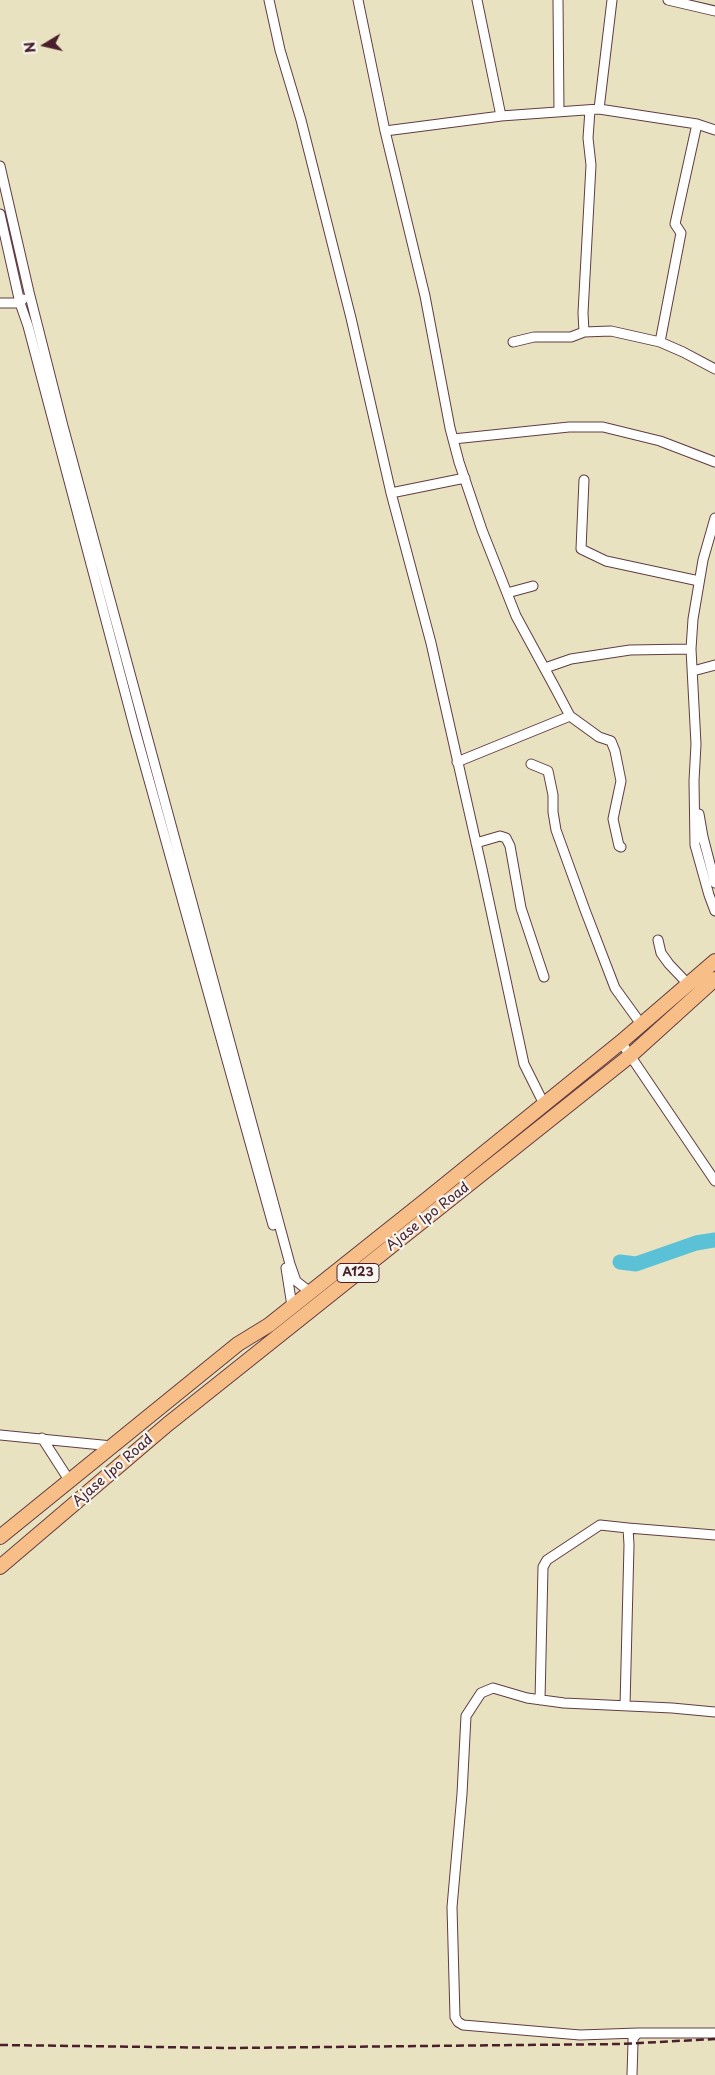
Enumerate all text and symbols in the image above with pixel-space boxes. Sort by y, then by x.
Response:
north arrow [20,20,70,70]
text: N [18,40,41,55]
street label: Ajase Ipo Road [383,1179,473,1255]
road number: A123 [337,1264,379,1282]
street label: Ajase Ipo Road [69,1432,157,1510]

